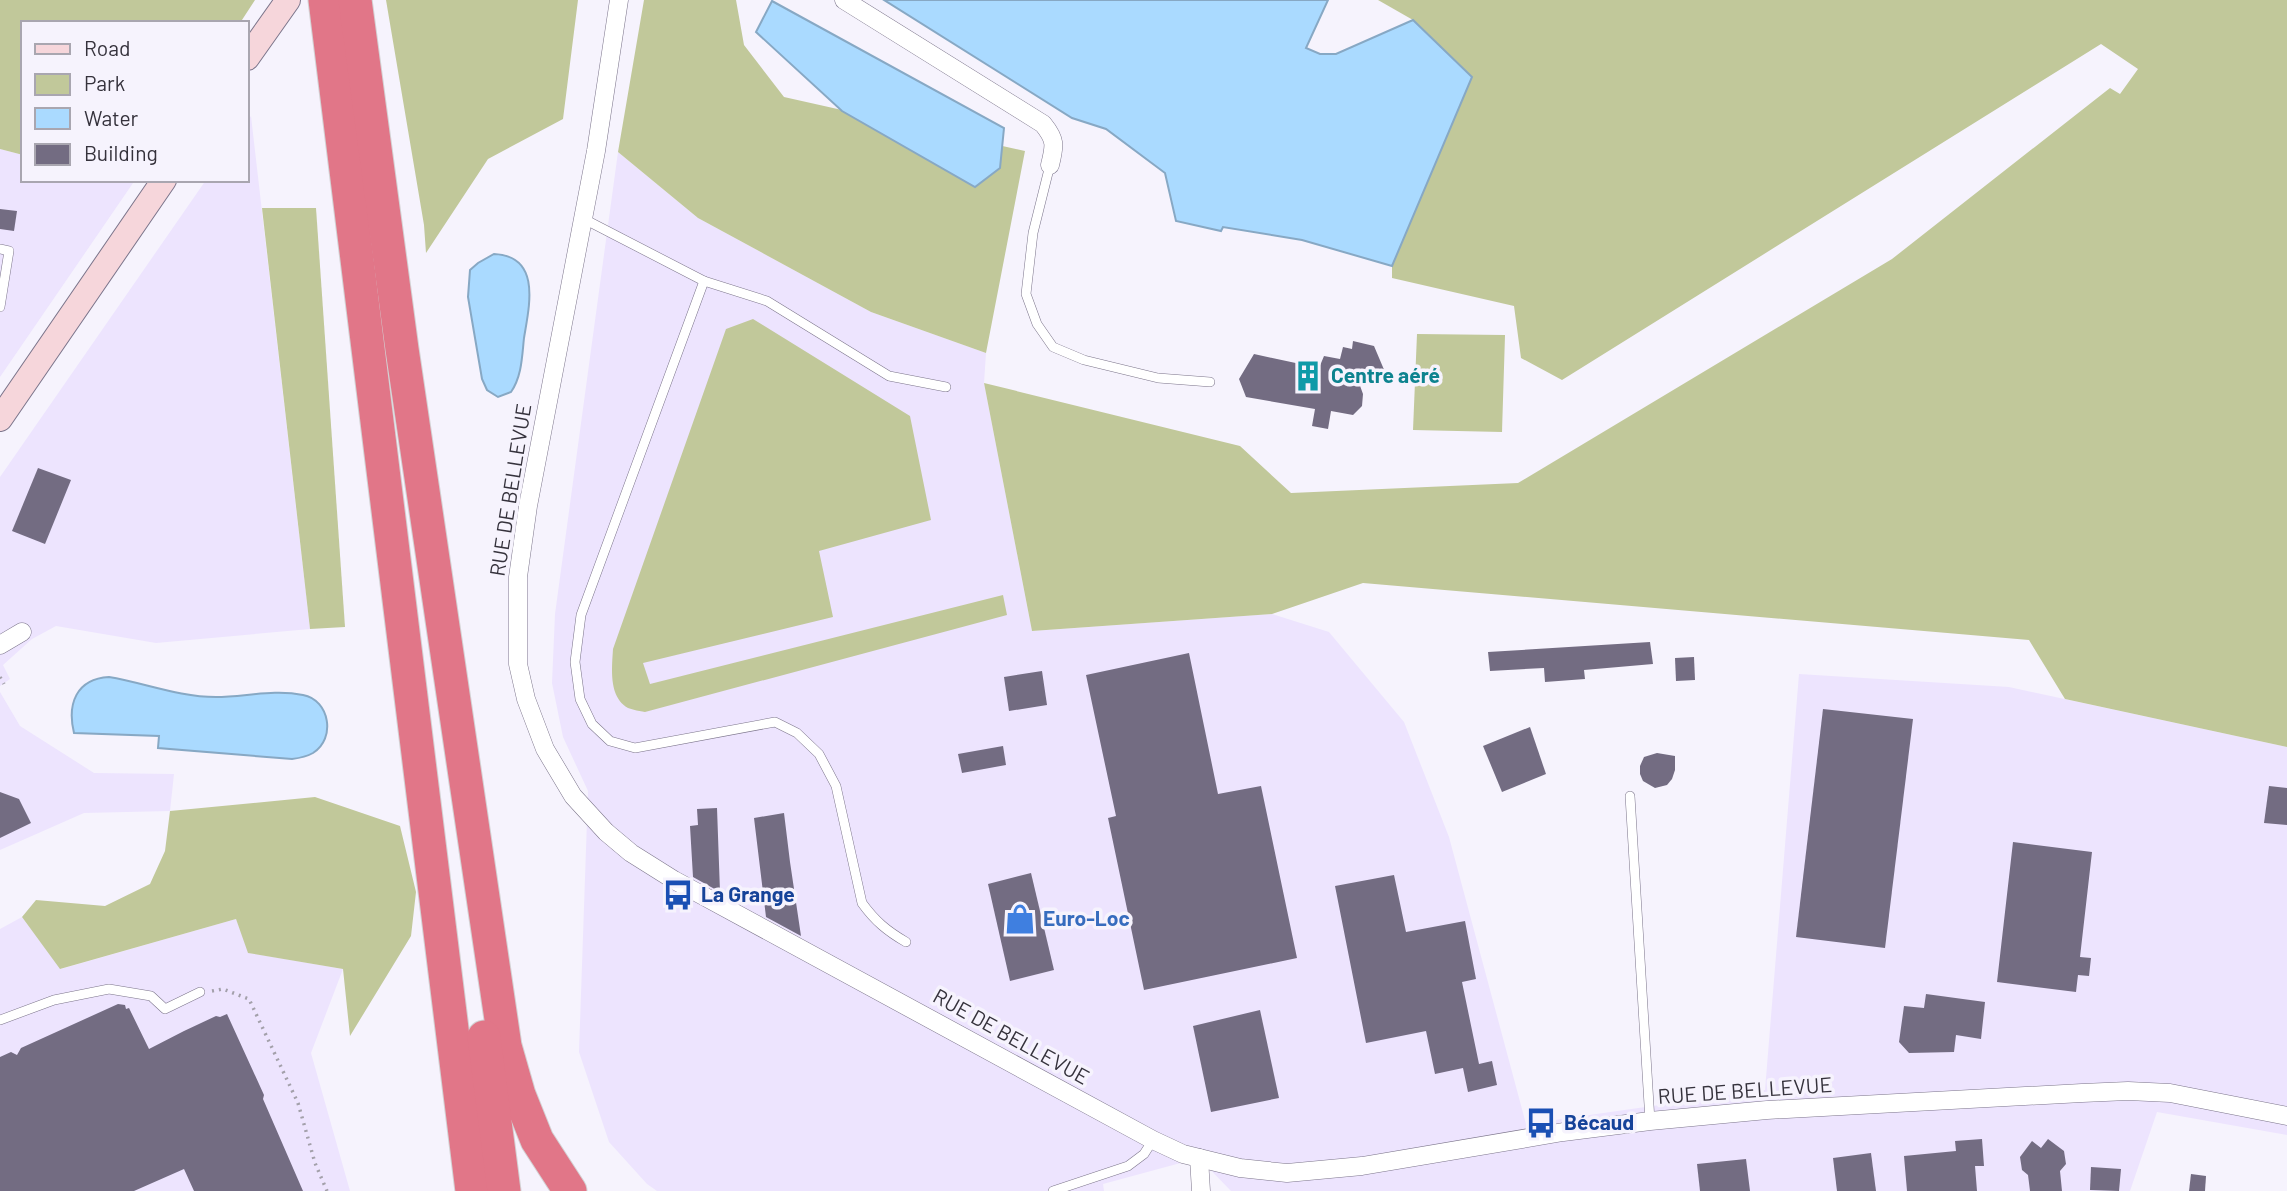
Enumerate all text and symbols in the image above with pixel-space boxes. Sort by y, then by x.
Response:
legend [21,21,248,182]
text: Road [84,35,130,60]
text: Park [84,70,125,95]
text: Water [84,105,139,130]
text: Building [84,140,158,165]
building icon: Centre aéré [1291,359,1325,393]
place label: Centre aéré [1331,362,1440,387]
street label: RUE DE BELLEVUE [484,402,536,578]
bus stop icon: La Grange [661,878,695,912]
place label: La Grange [701,881,795,906]
shop icon: Euro-Loc [1003,902,1037,936]
place label: Euro-Loc [1043,905,1130,930]
street label: RUE DE BELLEVUE [929,982,1094,1089]
street label: RUE DE BELLEVUE [1657,1071,1833,1108]
bus stop icon: Bécaud [1524,1106,1558,1140]
place label: Bécaud [1564,1109,1634,1134]

